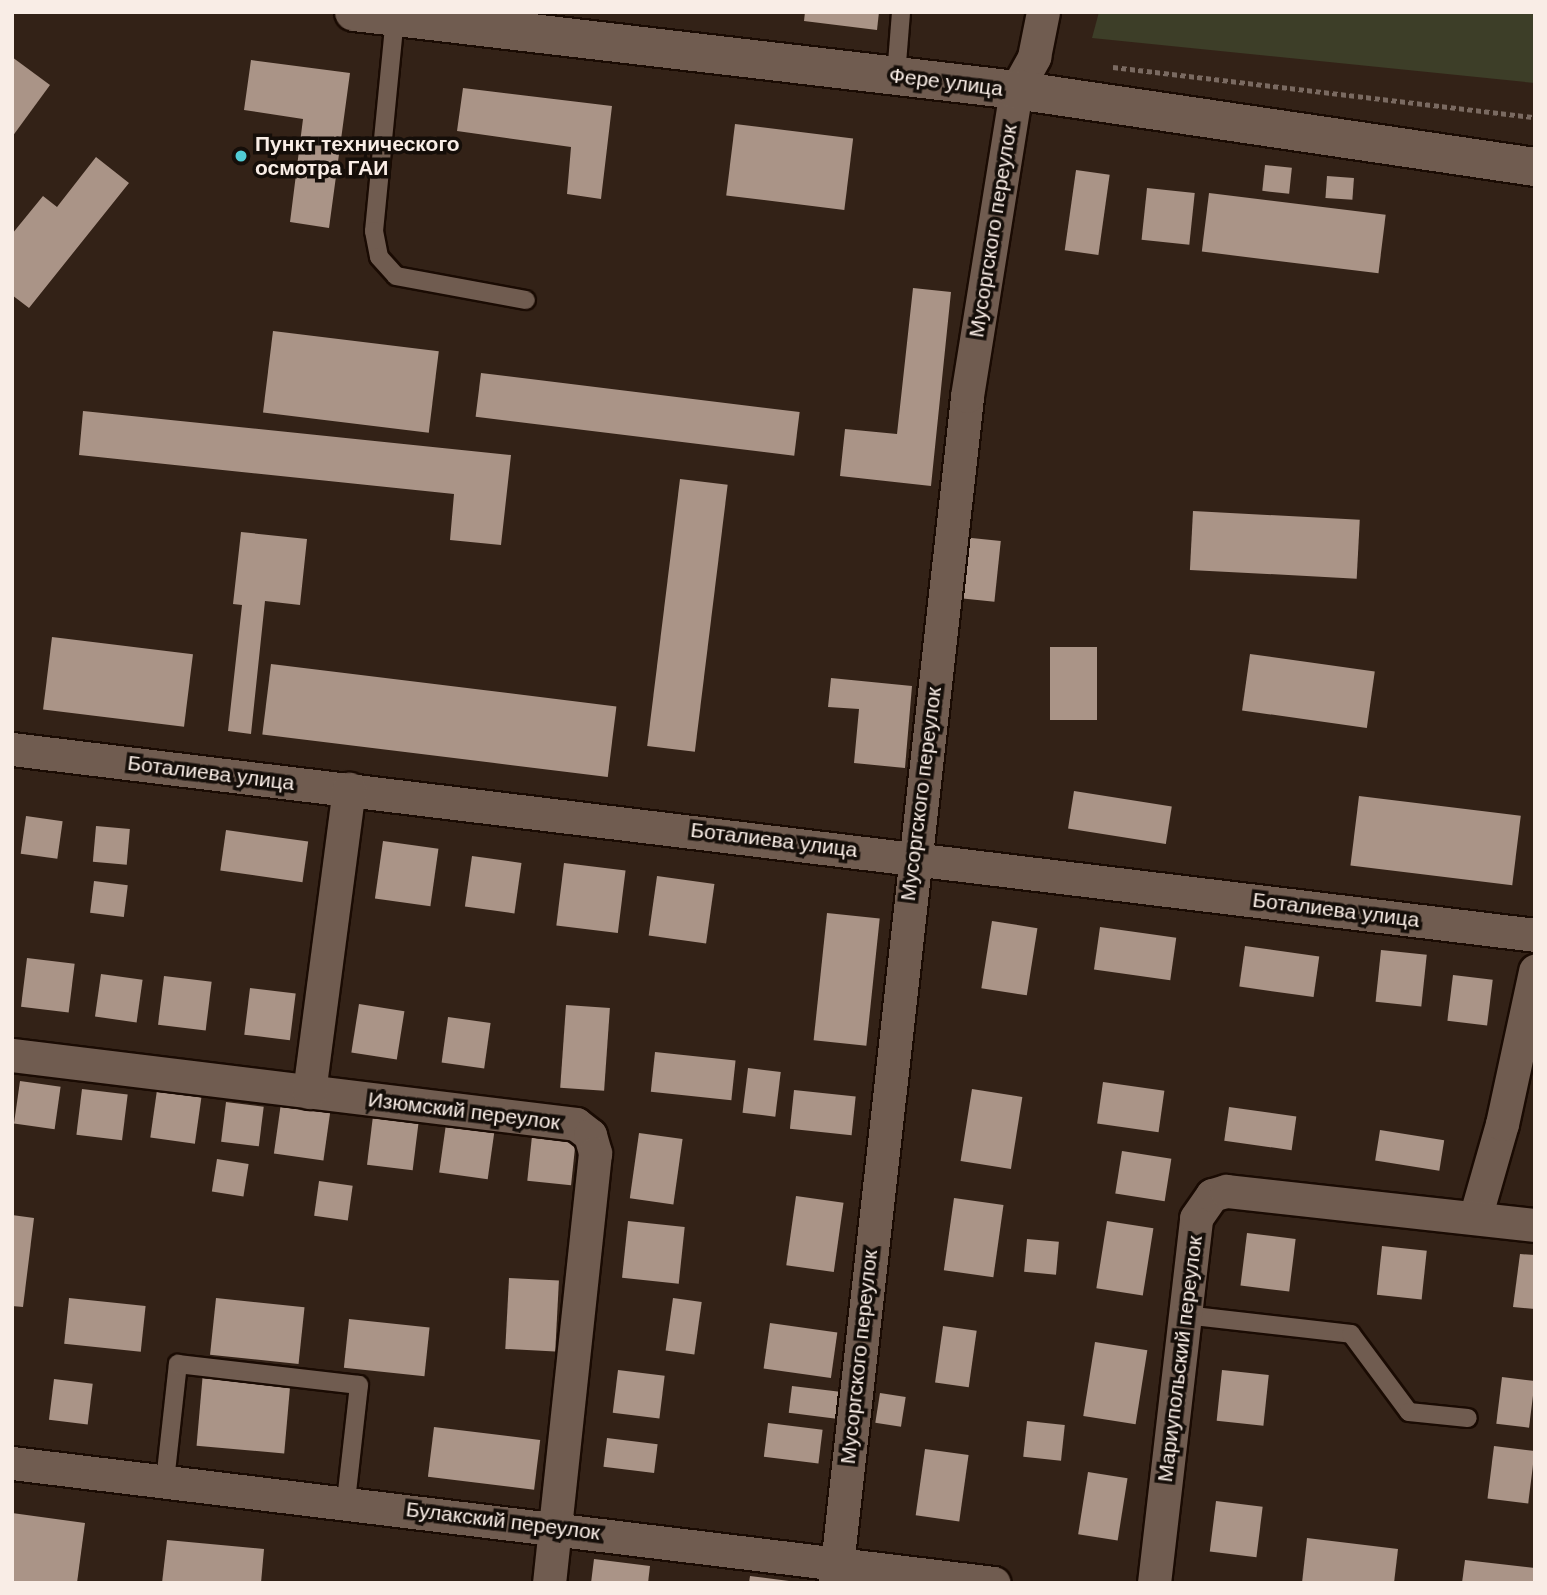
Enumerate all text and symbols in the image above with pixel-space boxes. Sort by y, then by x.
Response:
street label: Фере улица [888,63,1004,101]
street label: Мусоргского переулок [964,123,1022,339]
place label: Пункт технического осмотра ГАИ [255,131,460,181]
marker: Пункт технического осмотра ГАИ [233,148,249,164]
street label: Мусоргского переулок [895,686,947,902]
street label: Боталиева улица [126,750,296,796]
street label: Боталиева улица [689,817,859,863]
street label: Боталиева улица [1251,887,1421,933]
street label: Изюмский переулок [367,1087,561,1135]
street label: Мариупольский переулок [1152,1235,1208,1483]
street label: Мусоргского переулок [835,1249,883,1465]
street label: Булакский переулок [405,1497,601,1545]

